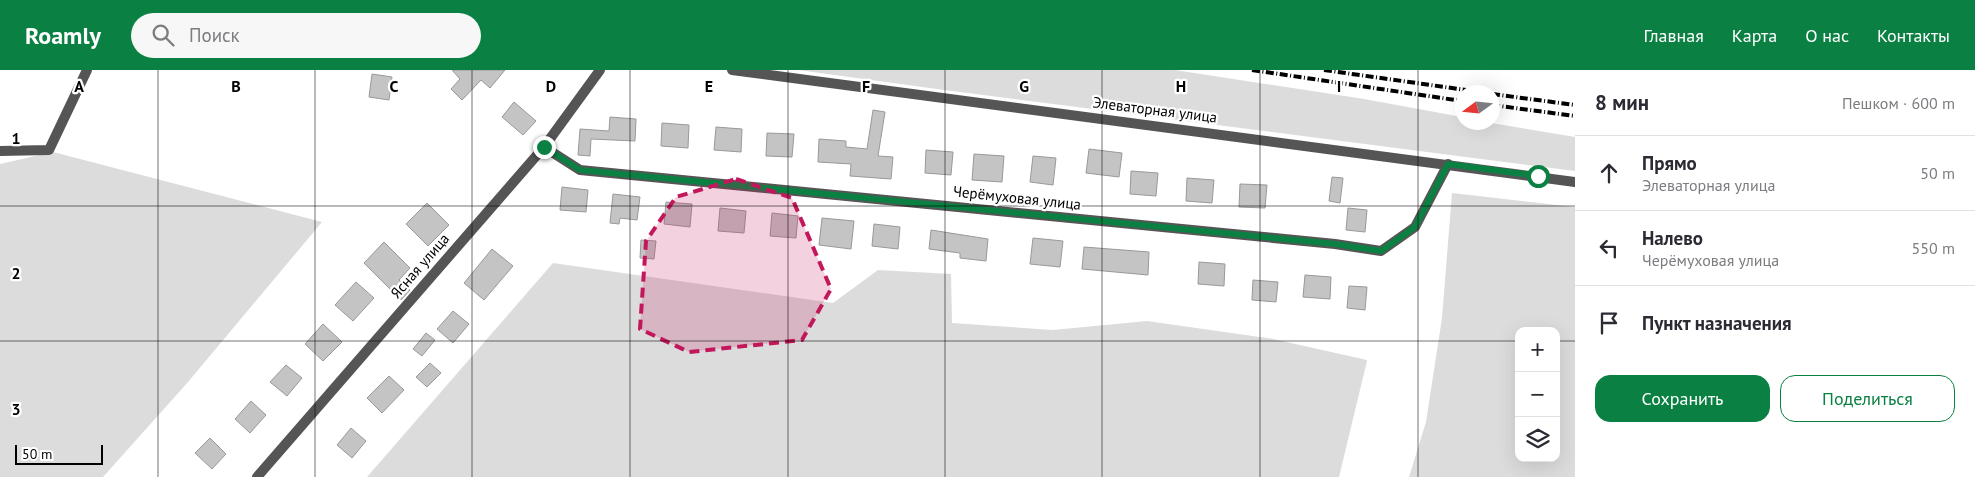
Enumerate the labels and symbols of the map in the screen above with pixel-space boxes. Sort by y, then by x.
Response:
text: A [74,76,84,96]
text: B [231,76,241,96]
text: C [390,76,399,96]
text: D [546,76,556,96]
text: E [705,76,713,96]
text: F [862,76,870,96]
text: G [1019,76,1029,96]
text: H [1176,76,1186,96]
text: I [1337,76,1341,96]
north arrow [1455,85,1500,130]
street label: Элеваторная улица [1092,92,1218,127]
text: 1 [11,128,21,148]
route end [533,136,556,159]
route start [1527,165,1550,188]
street label: Черёмуховая улица [952,181,1082,214]
street label: Ясная улица [386,229,453,302]
text: 2 [11,263,21,283]
text: 3 [11,399,21,419]
scale bar [15,442,102,465]

